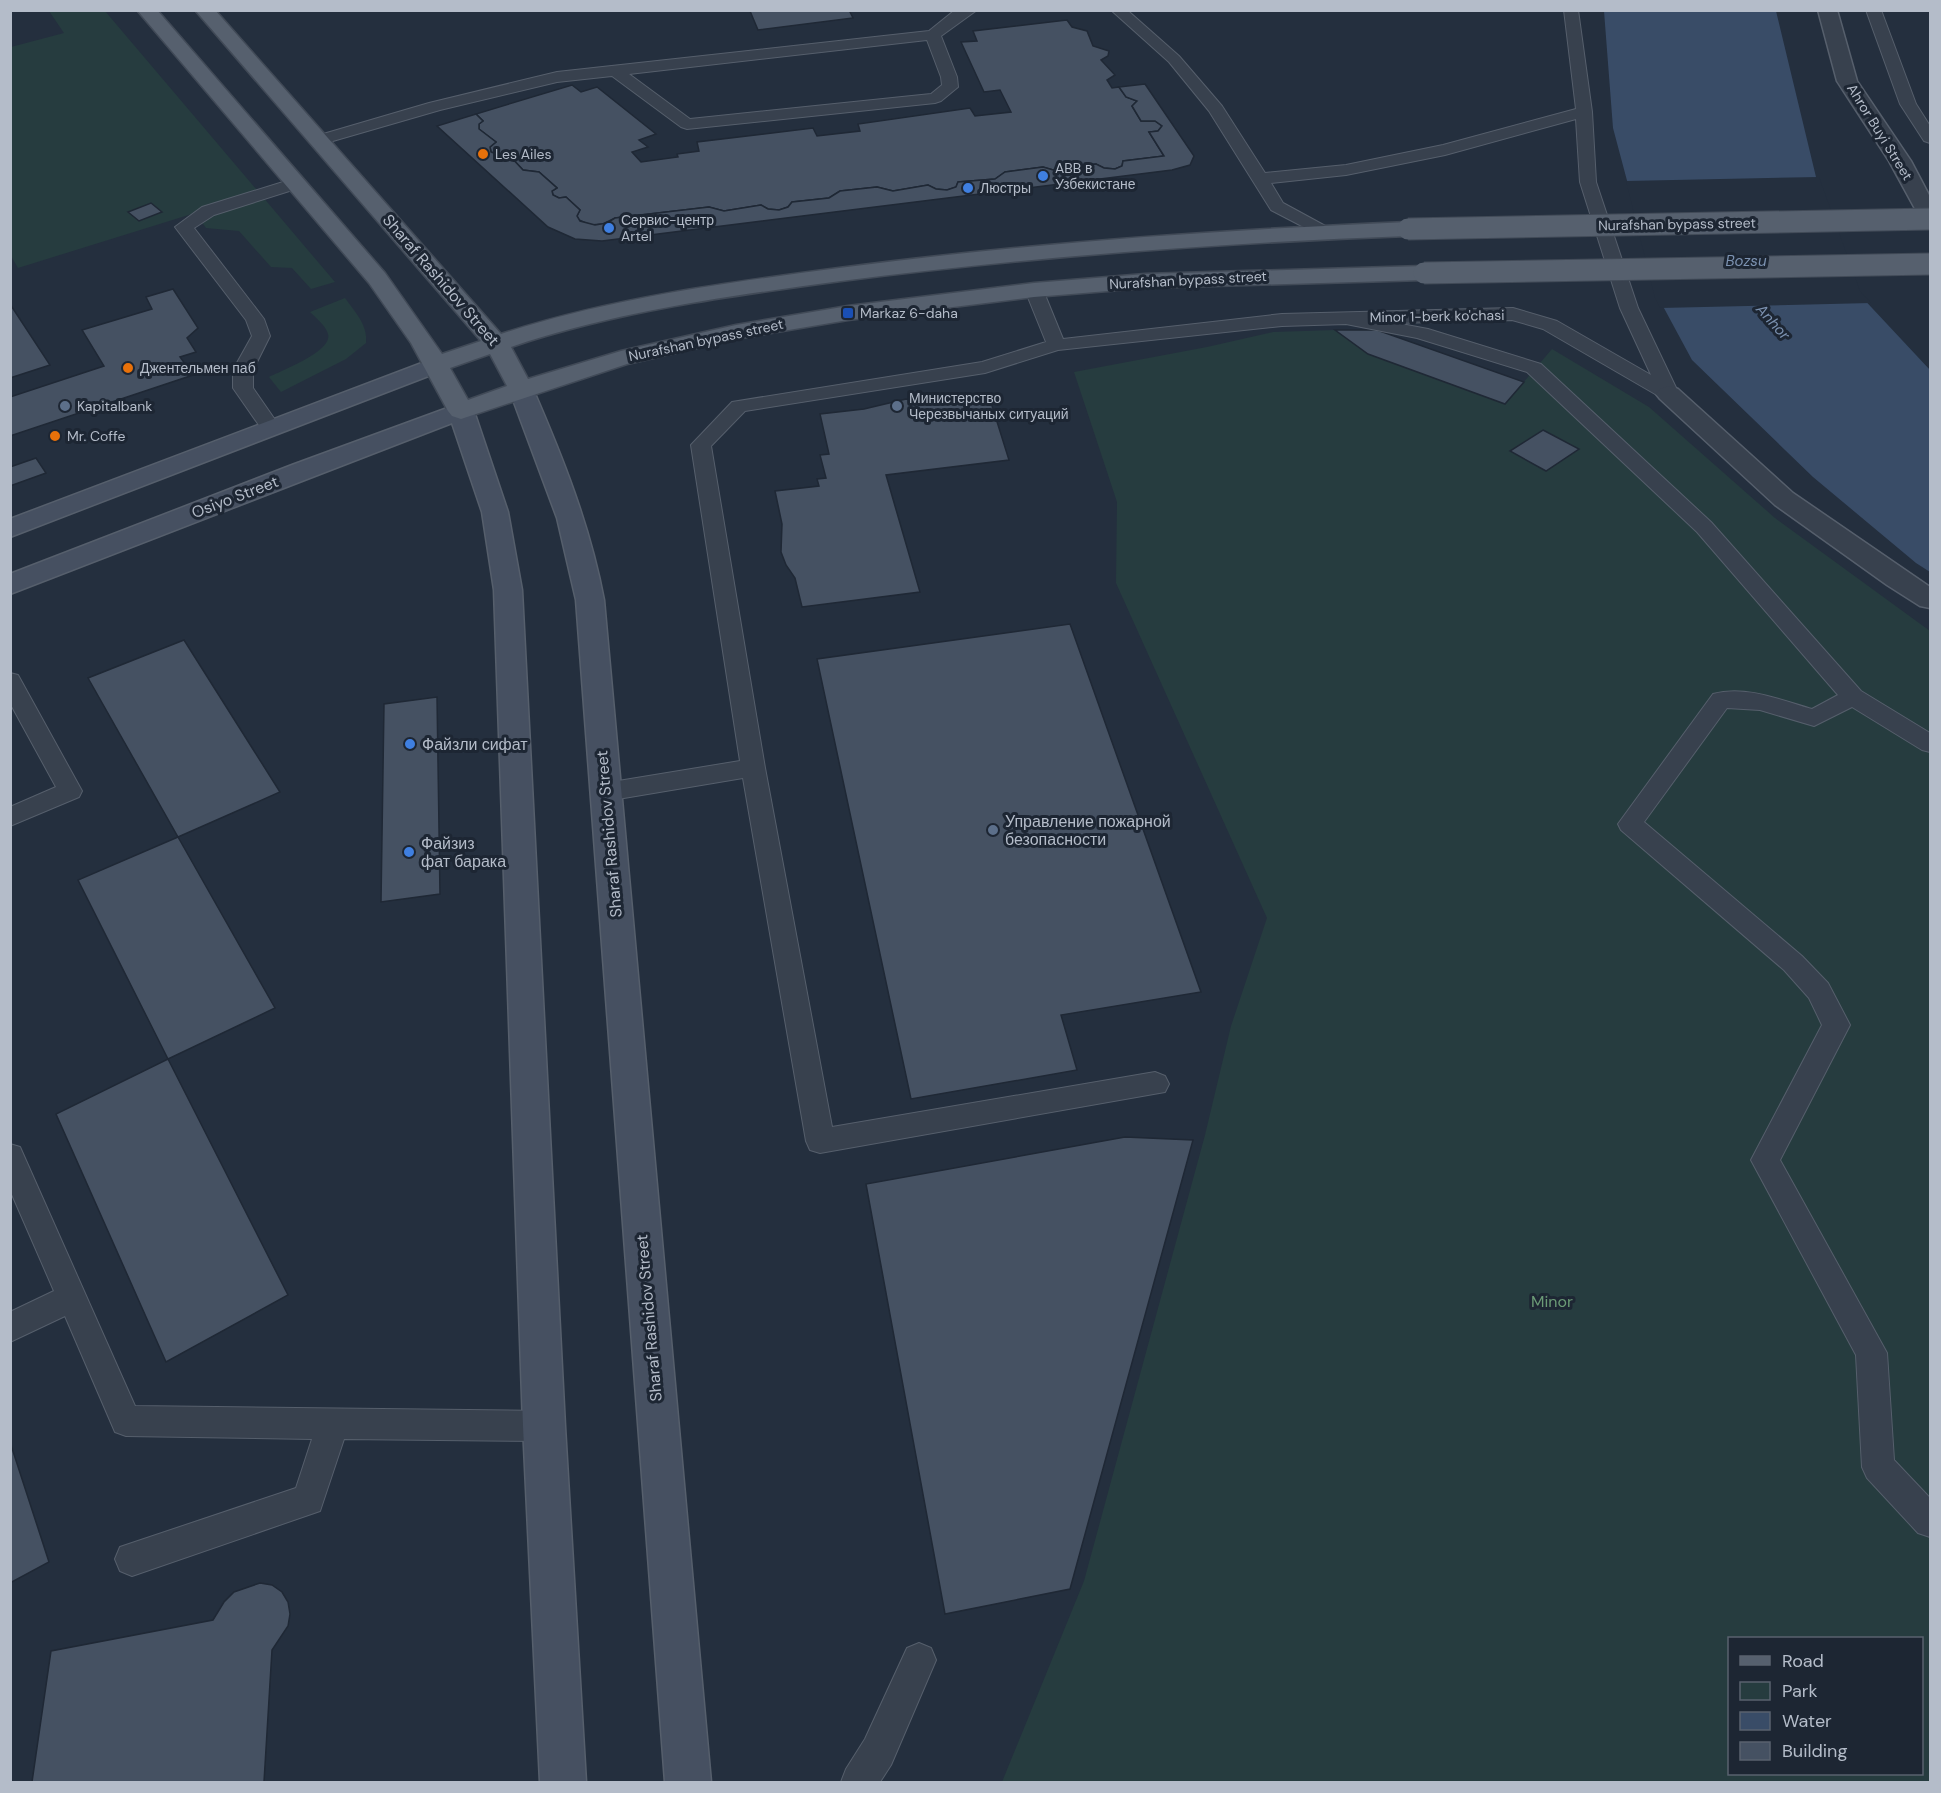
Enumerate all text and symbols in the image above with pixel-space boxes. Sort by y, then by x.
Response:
street label: Ahror Buyi Street [1843,80,1917,184]
place label: Les Ailes [495,145,552,163]
marker: Les Ailes [476,147,490,161]
place label: ABB в Узбекистане [1055,159,1136,193]
marker: ABB в Узбекистане [1036,169,1050,183]
place label: Люстры [980,179,1031,197]
marker: Люстры [961,181,975,195]
street label: Sharaf Rashidov Street [378,210,504,350]
place label: Сервис-центр Artel [621,211,714,245]
street label: Nurafshan bypass street [1598,214,1756,234]
marker: Сервис-центр Artel [602,221,616,235]
water label: Bozsu [1725,251,1767,271]
street label: Nurafshan bypass street [1109,267,1267,293]
water label: Anhor [1751,299,1795,345]
place label: Markaz 6-daha [860,304,958,322]
marker: Markaz 6-daha [841,306,855,320]
street label: Minor 1-berk ko'chasi [1369,306,1505,326]
street label: Nurafshan bypass street [627,315,785,365]
place label: Джентельмен паб [140,359,256,377]
marker: Джентельмен паб [121,361,135,375]
place label: Министерство Черезвычаных ситуаций [909,389,1069,423]
place label: Kapitalbank [77,397,152,415]
marker: Kapitalbank [58,399,72,413]
marker: Министерство Черезвычаных ситуаций [890,399,904,413]
place label: Mr. Coffe [67,427,125,445]
marker: Mr. Coffe [48,429,62,443]
street label: Osiyo Street [189,471,281,523]
place label: Файзли сифат [422,734,528,755]
marker: Файзли сифат [403,737,417,751]
street label: Sharaf Rashidov Street [591,750,627,918]
place label: Управление пожарной безопасности [1005,811,1171,850]
marker: Управление пожарной безопасности [986,823,1000,837]
place label: Файзиз фат барака [421,833,506,872]
marker: Файзиз фат барака [402,845,416,859]
street label: Sharaf Rashidov Street [631,1234,667,1402]
park label: Minor [1531,1291,1573,1312]
legend [1728,1637,1923,1775]
text: Road [1782,1649,1824,1673]
text: Park [1782,1679,1818,1703]
text: Water [1782,1709,1832,1733]
text: Building [1782,1739,1847,1763]

